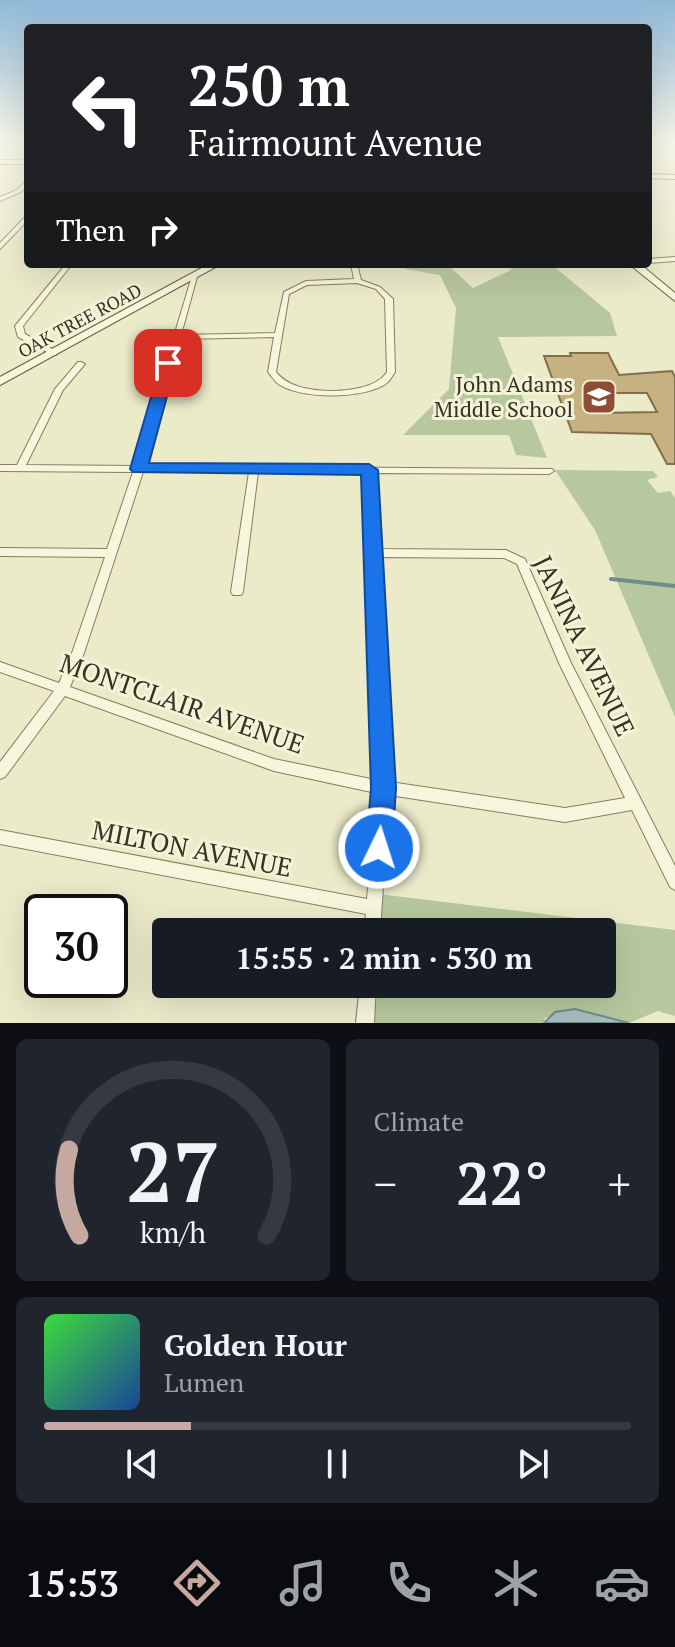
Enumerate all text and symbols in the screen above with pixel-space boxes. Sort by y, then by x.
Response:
text: 250 m [188,48,350,122]
icon: left [56,56,160,160]
text: Fairmount Avenue [188,119,483,166]
icon: right [141,208,185,252]
text: Then [56,210,125,250]
street label: OAK TREE ROAD [13,277,146,363]
pin [134,329,202,397]
icon: arrive [146,341,190,385]
place label: John Adams Middle School [434,369,573,423]
school or university icon: John Adams Middle School [580,378,618,416]
street label: JANINA AVENUE [527,550,643,741]
street label: MONTCLAIR AVENUE [56,645,309,761]
position arrow [337,806,421,890]
street label: MILTON AVENUE [89,812,295,884]
speed limit sign: 30 [24,894,128,998]
text: 15:55 · 2 min · 530 m [236,938,532,978]
text: Climate [374,1104,464,1138]
text: 27 [126,1116,220,1226]
text: 22° [456,1143,549,1222]
text: − [374,1154,397,1213]
text: + [608,1154,631,1213]
text: km/h [140,1213,206,1251]
text: Golden Hour [164,1325,347,1365]
text: Lumen [164,1365,244,1399]
icon: previous [120,1442,164,1486]
icon: pause [315,1442,359,1486]
icon: next [511,1442,555,1486]
icon: directions [169,1555,225,1611]
icon: music [275,1555,331,1611]
icon: phone [381,1555,437,1611]
icon: climate [488,1555,544,1611]
icon: car [594,1555,650,1611]
text: 15:53 [25,1560,119,1607]

